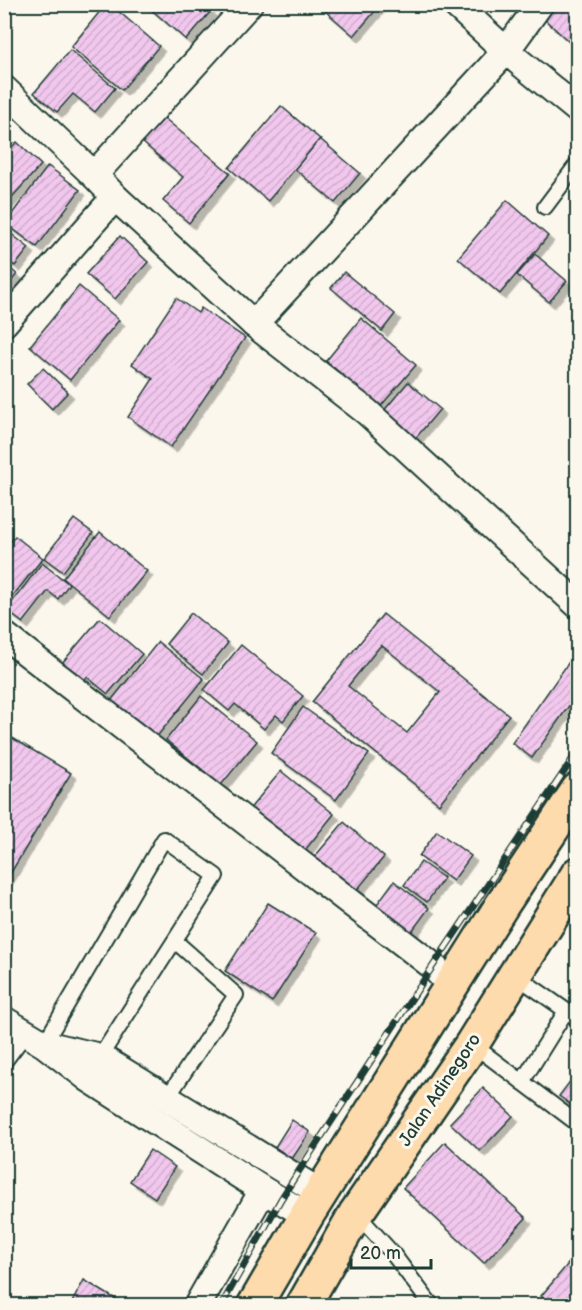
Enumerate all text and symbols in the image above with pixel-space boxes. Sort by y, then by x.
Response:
street label: Jalan Adinegoro [395,1030,485,1150]
scale bar [351,1232,430,1270]
text: 20 m [360,1243,401,1264]

